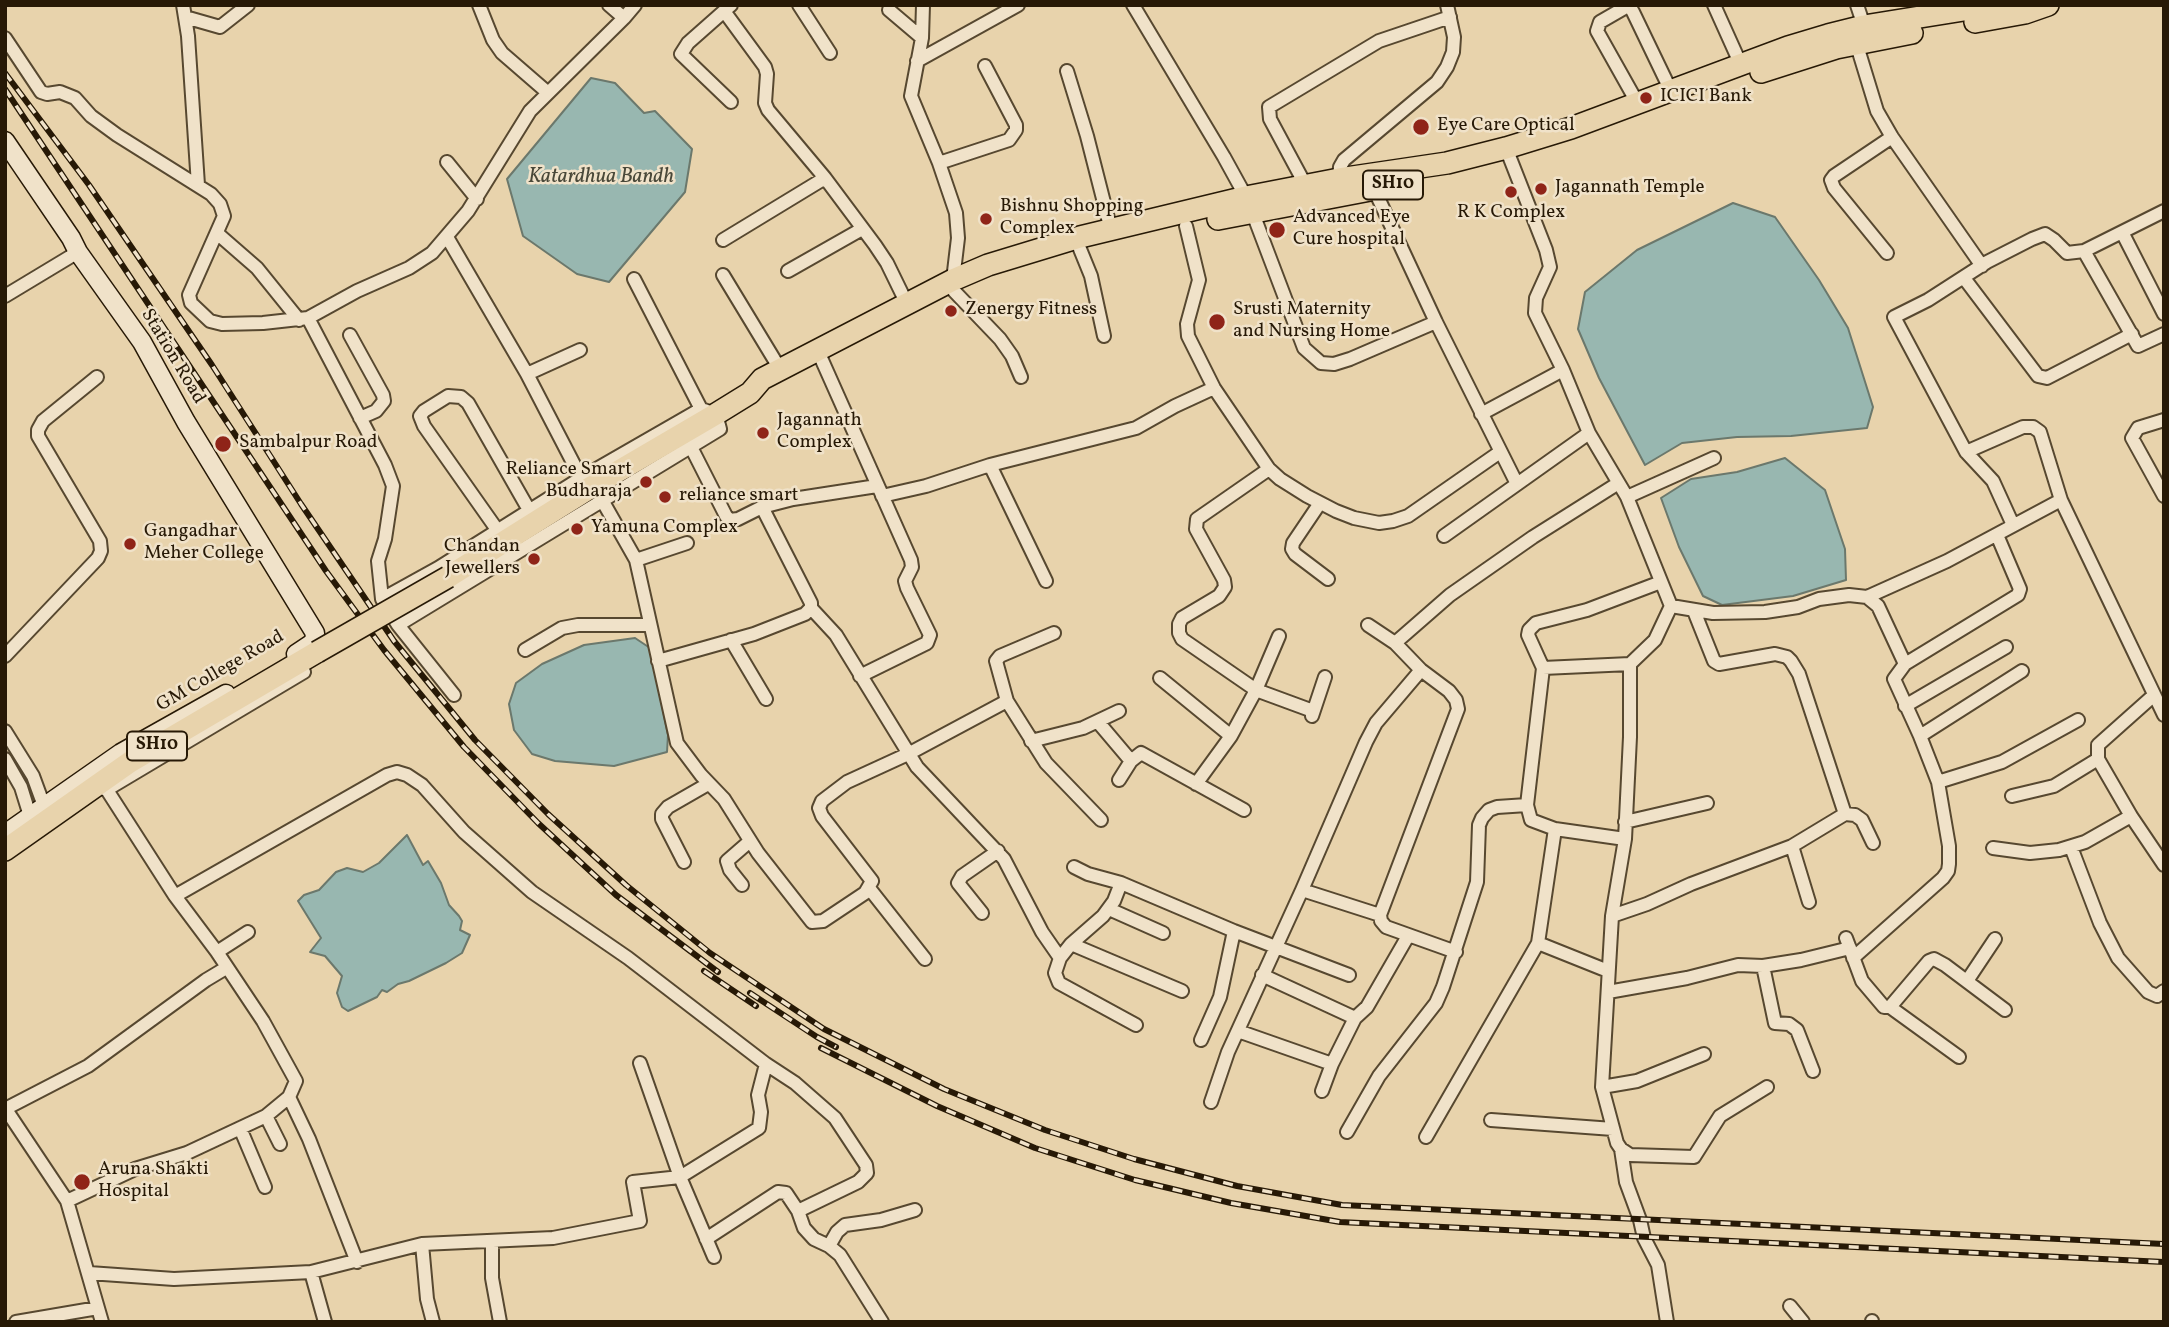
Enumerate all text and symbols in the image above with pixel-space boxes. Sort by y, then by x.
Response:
place label: ICICI Bank [1660,87,1752,109]
marker: ICICI Bank [1638,90,1654,106]
place label: Eye Care Optical [1437,116,1575,138]
marker: Eye Care Optical [1411,117,1431,137]
water label: Katardhua Bandh [528,165,674,191]
road number: SH10 [1363,170,1423,200]
place label: Jagannath Temple [1555,178,1705,200]
marker: Jagannath Temple [1533,181,1549,197]
marker: R K Complex [1503,184,1519,200]
place label: Bishnu Shopping Complex [1000,197,1143,241]
place label: R K Complex [1457,203,1565,225]
place label: Advanced Eye Cure hospital [1293,208,1410,252]
marker: Bishnu Shopping Complex [978,211,994,227]
marker: Advanced Eye Cure hospital [1267,220,1287,240]
place label: Zenergy Fitness [965,300,1097,322]
place label: Srusti Maternity and Nursing Home [1233,300,1390,344]
marker: Zenergy Fitness [943,303,959,319]
street label: Station Road [135,305,209,409]
marker: Srusti Maternity and Nursing Home [1207,312,1227,332]
place label: Jagannath Complex [777,411,862,455]
marker: Jagannath Complex [755,425,771,441]
place label: Sambalpur Road [239,433,378,455]
marker: Sambalpur Road [213,434,233,454]
place label: Reliance Smart Budharaja [505,460,632,504]
marker: Reliance Smart Budharaja [638,474,654,490]
place label: reliance smart [679,486,799,508]
marker: reliance smart [657,489,673,505]
place label: Yamuna Complex [591,518,738,540]
marker: Yamuna Complex [569,521,585,537]
place label: Gangadhar Meher College [144,522,264,566]
marker: Gangadhar Meher College [122,536,138,552]
place label: Chandan Jewellers [444,537,520,581]
marker: Chandan Jewellers [526,551,542,567]
street label: GM College Road [153,626,289,718]
road number: SH10 [127,732,187,760]
place label: Aruna Shakti Hospital [98,1160,209,1204]
marker: Aruna Shakti Hospital [72,1172,92,1192]

